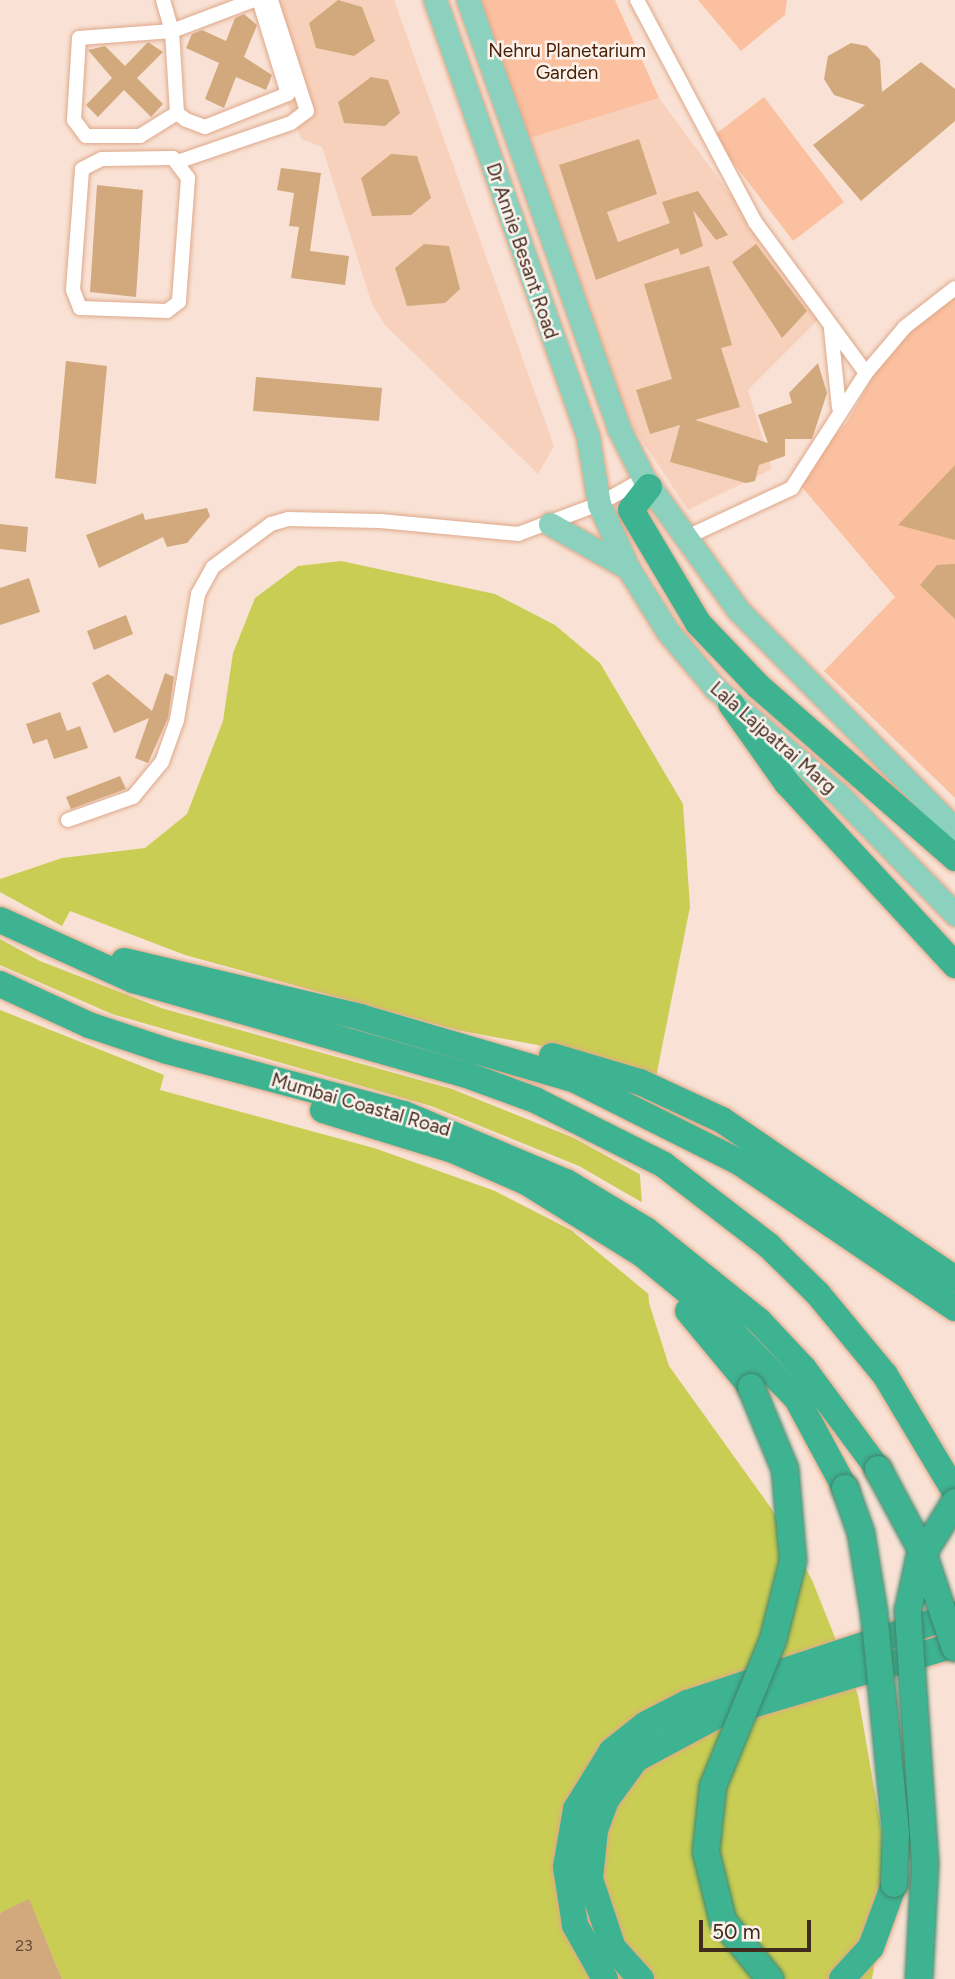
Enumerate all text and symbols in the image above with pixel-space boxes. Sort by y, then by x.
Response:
park label: Nehru Planetarium Garden [488,40,646,84]
street label: Dr Annie Besant Road [481,160,563,342]
street label: Lala Lajpatrai Marg [705,677,841,799]
street label: Mumbai Coastal Road [269,1068,453,1142]
scale bar [703,1906,815,1950]
text: 50 m [712,1919,761,1944]
house number: 23 [15,1936,33,1956]

